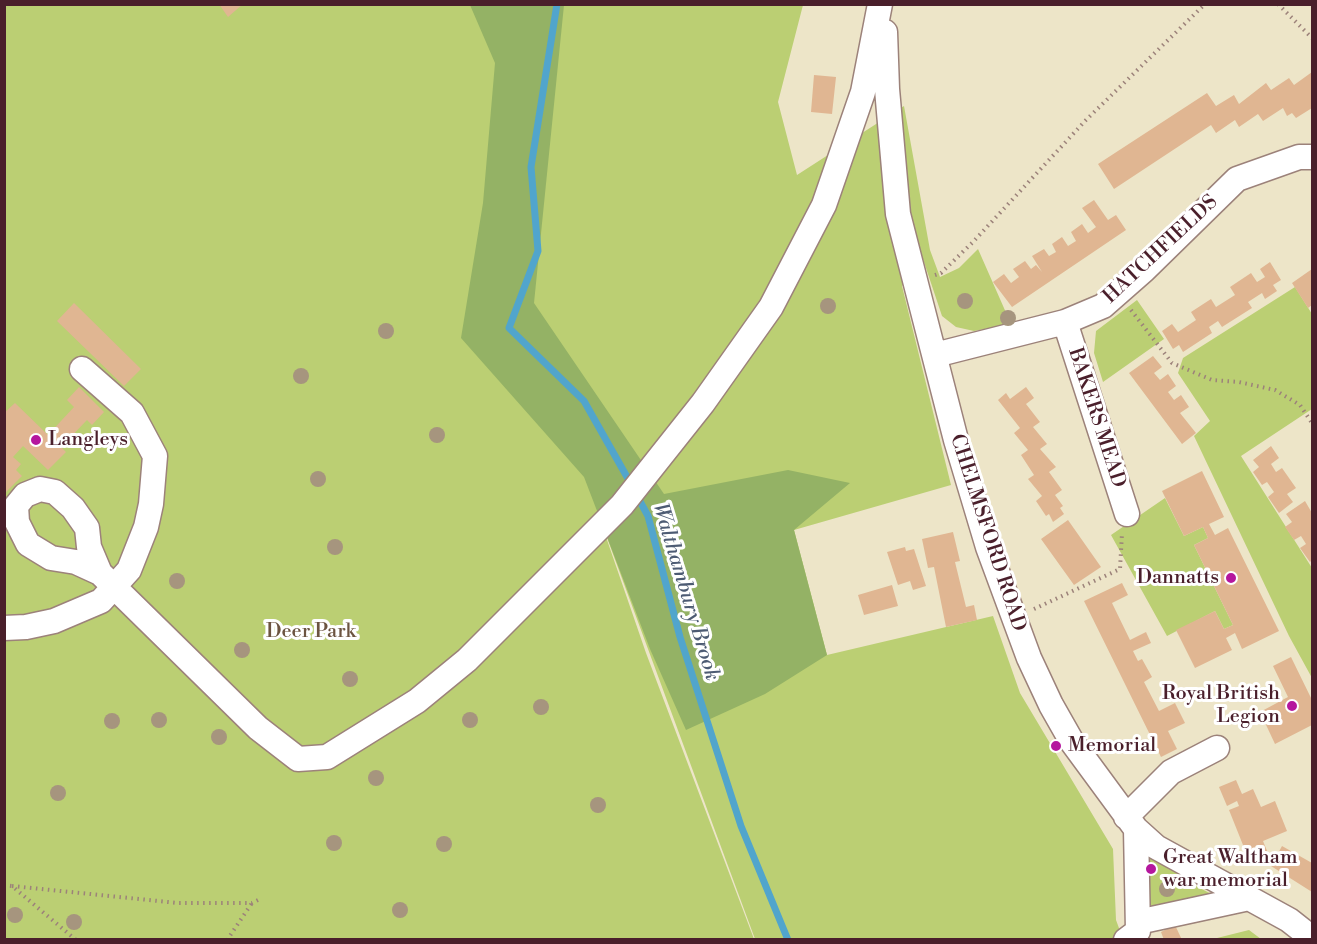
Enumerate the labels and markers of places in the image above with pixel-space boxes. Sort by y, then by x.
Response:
place label: Langleys [48,428,128,452]
marker: Langleys [29,433,43,447]
place label: Dannatts [1136,566,1219,590]
marker: Dannatts [1224,571,1238,585]
place label: Royal British Legion [1162,682,1280,729]
marker: Royal British Legion [1285,699,1299,713]
place label: Memorial [1068,734,1156,758]
marker: Memorial [1049,739,1063,753]
place label: Great Waltham war memorial [1163,846,1297,893]
marker: Great Waltham war memorial [1144,862,1158,876]

